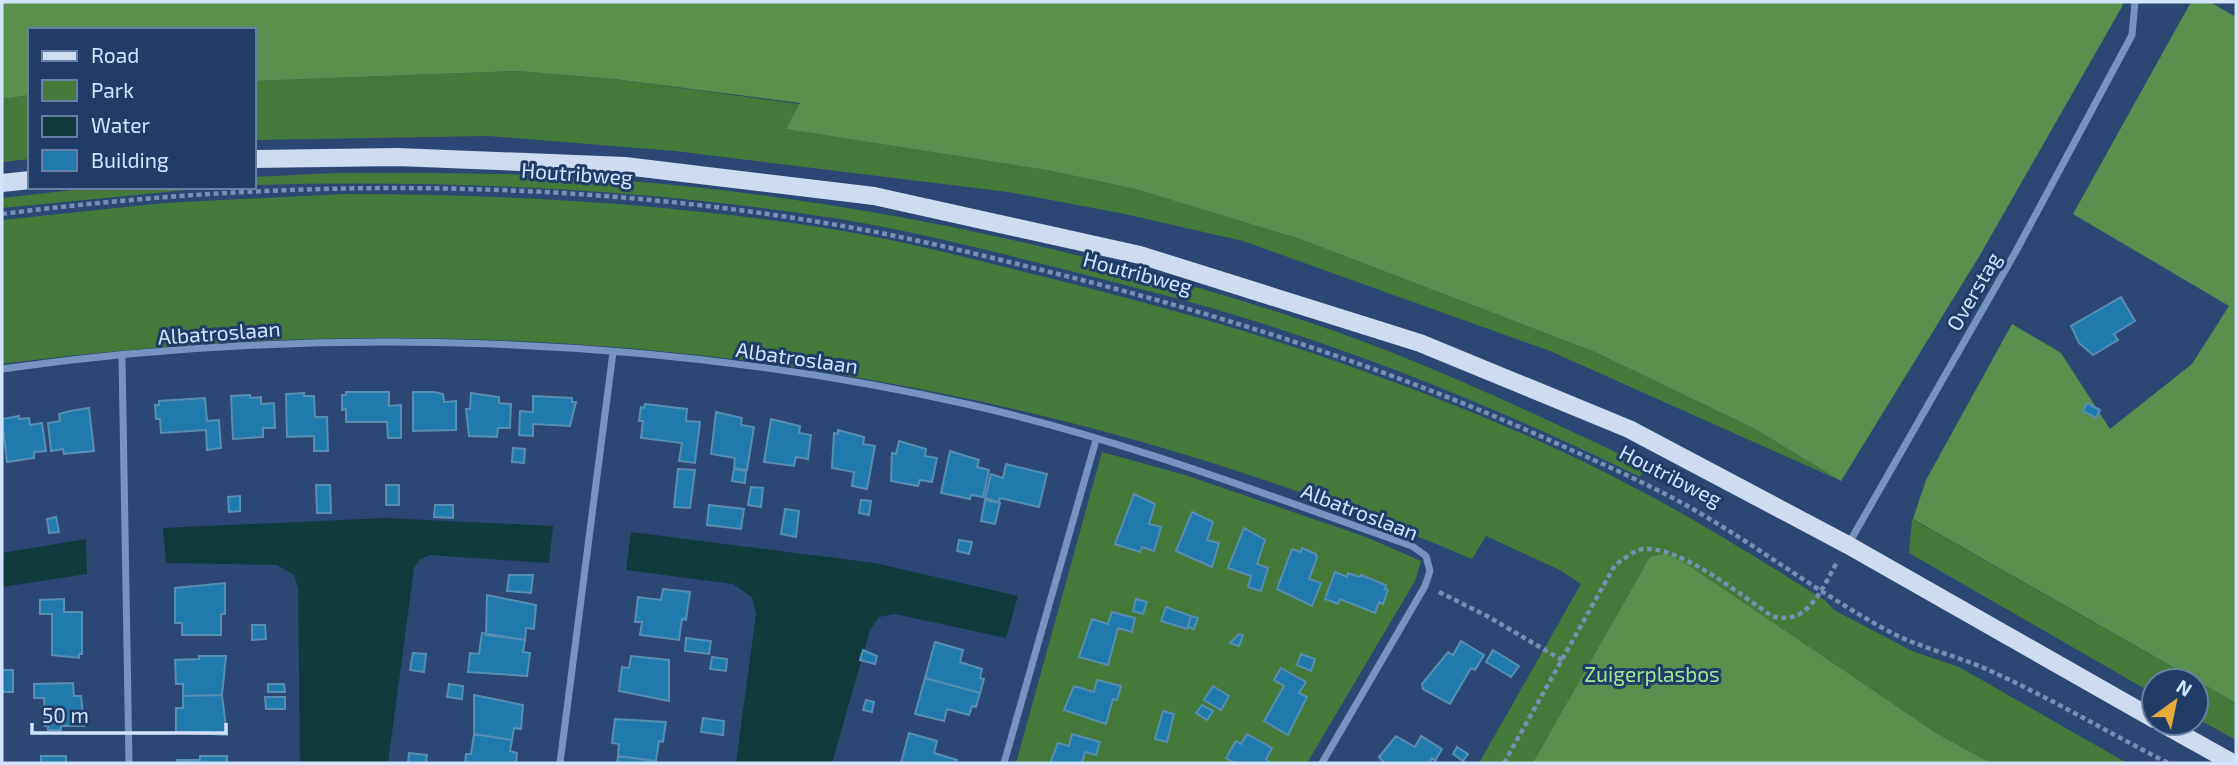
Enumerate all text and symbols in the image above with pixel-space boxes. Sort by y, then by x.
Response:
legend [28,28,256,189]
text: Road [91,42,139,67]
text: Park [91,77,134,102]
text: Water [91,112,150,137]
text: Building [91,147,169,172]
street label: Houtribweg [520,157,634,189]
street label: Houtribweg [1081,245,1195,299]
street label: Overstag [1941,247,2006,335]
street label: Albatroslaan [157,315,281,349]
street label: Albatroslaan [734,336,860,378]
street label: Houtribweg [1616,439,1727,512]
street label: Albatroslaan [1298,477,1422,545]
park label: Zuigerplasbos [1584,661,1720,686]
north arrow [2140,667,2210,737]
text: N [2173,674,2197,701]
scale bar [32,692,226,736]
text: 50 m [42,702,89,727]

